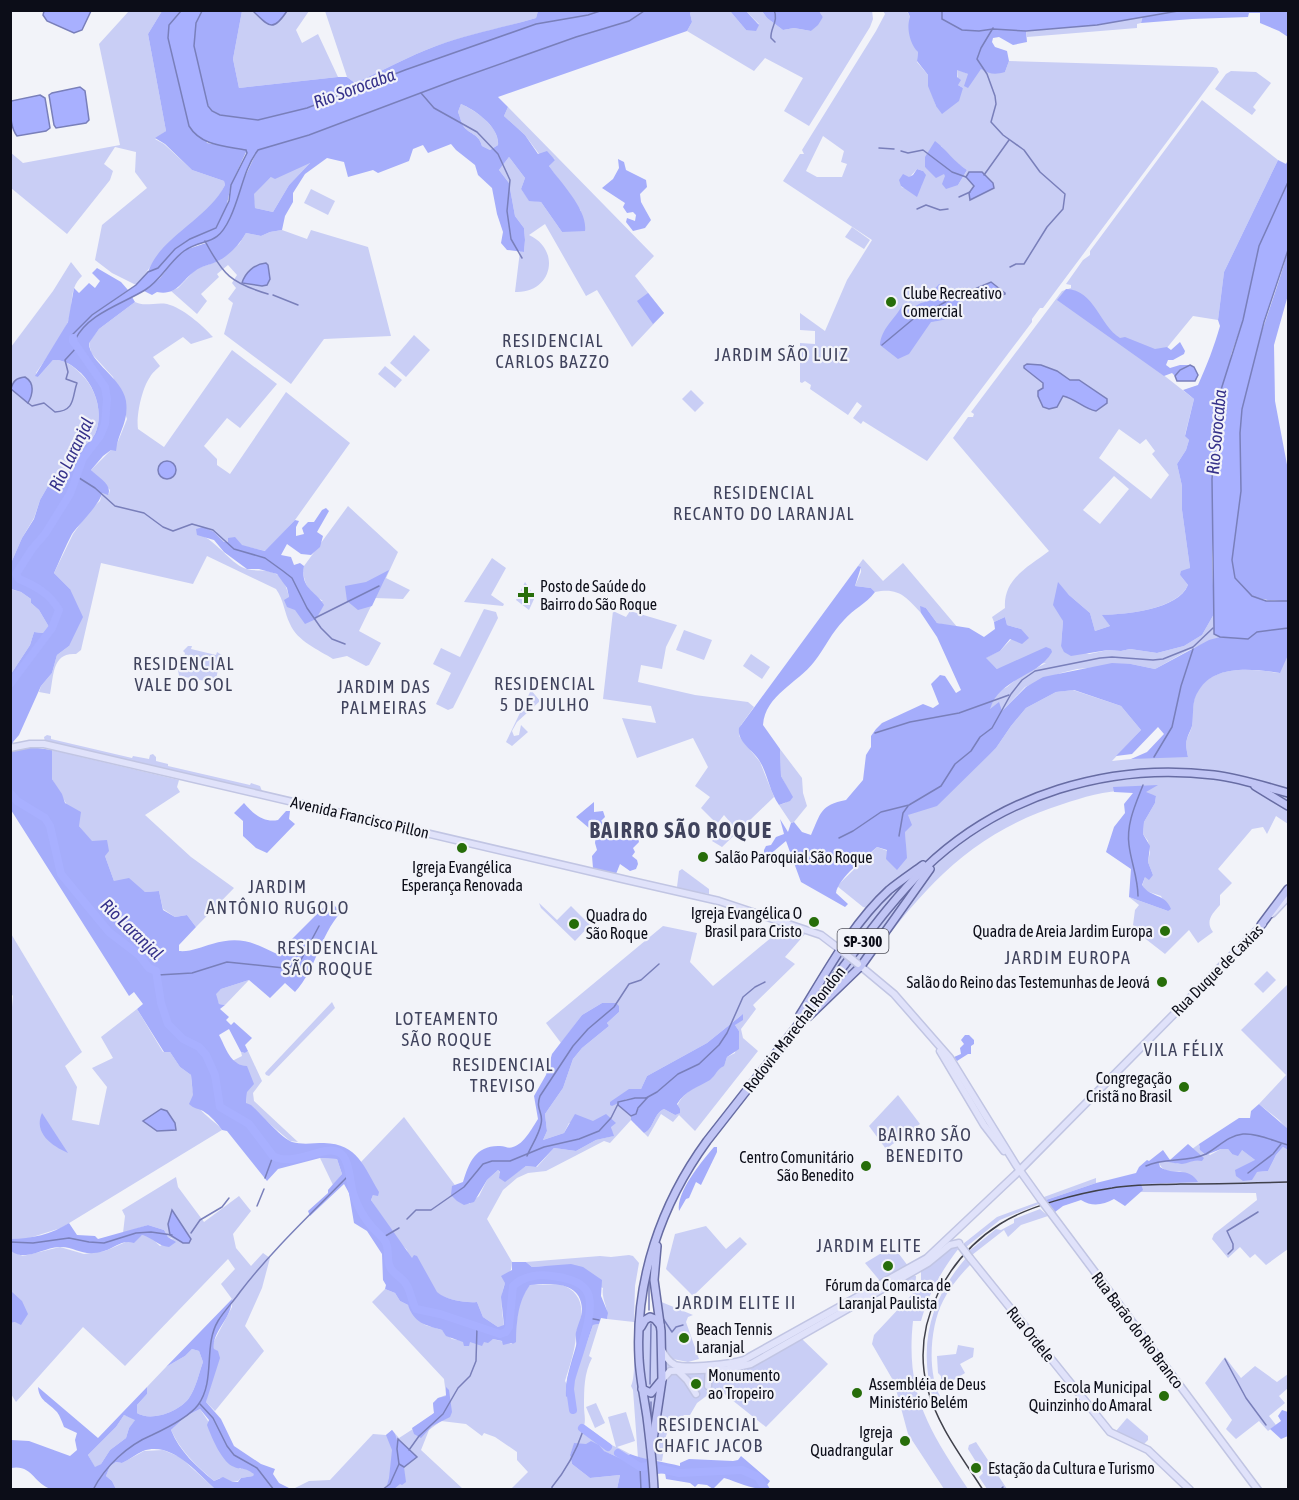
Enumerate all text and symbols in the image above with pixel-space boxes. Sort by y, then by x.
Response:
water label: Rio Sorocaba [310,63,398,112]
place label: Clube Recreativo Comercial [903,284,1002,320]
marker: Clube Recreativo Comercial [884,295,898,309]
district label: RESIDENCIAL CARLOS BAZZO [495,330,611,372]
district label: JARDIM SÃO LUIZ [715,344,849,365]
water label: Rio Sorocaba [1202,388,1230,475]
water label: Rio Laranjal [44,414,98,494]
district label: RESIDENCIAL RECANTO DO LARANJAL [673,482,855,524]
place label: Posto de Saúde do Bairro do São Roque [540,577,657,614]
marker: Posto de Saúde do Bairro do São Roque [517,586,535,604]
district label: RESIDENCIAL VALE DO SOL [133,653,235,695]
district label: RESIDENCIAL 5 DE JULHO [494,673,596,715]
district label: JARDIM DAS PALMEIRAS [337,676,431,718]
street label: Avenida Francisco Pillon [289,792,431,842]
district label: BAIRRO SÃO ROQUE [589,817,773,843]
marker: Igreja Evangélica Esperança Renovada [455,841,469,855]
place label: Salão Paroquial São Roque [715,848,873,867]
marker: Salão Paroquial São Roque [696,850,710,864]
place label: Igreja Evangélica Esperança Renovada [401,858,523,895]
district label: JARDIM ANTÔNIO RUGOLO [206,876,350,918]
water label: Rio Laranjal [96,894,168,964]
place label: Igreja Evangélica O Brasil para Cristo [691,904,802,941]
place label: Quadra do São Roque [586,906,648,943]
marker: Igreja Evangélica O Brasil para Cristo [807,915,821,929]
marker: Quadra do São Roque [567,917,581,931]
street label: Rua Duque de Caxias [1168,920,1267,1020]
place label: Quadra de Areia Jardim Europa [973,922,1153,941]
marker: Quadra de Areia Jardim Europa [1158,924,1172,938]
road number: SP-300 [838,929,888,953]
district label: RESIDENCIAL SÃO ROQUE [277,937,379,979]
district label: JARDIM EUROPA [1005,947,1131,968]
street label: Rodovia Marechal Rondon [739,963,849,1095]
place label: Salão do Reino das Testemunhas de Jeová [907,973,1150,991]
marker: Salão do Reino das Testemunhas de Jeová [1155,975,1169,989]
district label: LOTEAMENTO SÃO ROQUE [395,1008,499,1050]
district label: VILA FÉLIX [1143,1039,1225,1060]
district label: RESIDENCIAL TREVISO [452,1054,554,1096]
place label: Congregação Cristã no Brasil [1086,1069,1173,1105]
marker: Congregação Cristã no Brasil [1177,1080,1191,1094]
district label: BAIRRO SÃO BENEDITO [878,1124,972,1166]
place label: Centro Comunitário São Benedito [739,1148,854,1184]
marker: Centro Comunitário São Benedito [859,1159,873,1173]
district label: JARDIM ELITE [816,1235,922,1256]
marker: Fórum da Comarca de Laranjal Paulista [881,1259,895,1273]
street label: Rua Barão do Rio Branco [1088,1268,1188,1392]
place label: Fórum da Comarca de Laranjal Paulista [825,1276,951,1313]
district label: JARDIM ELITE II [675,1292,797,1313]
street label: Rua Ordele [1003,1303,1059,1365]
place label: Beach Tennis Laranjal [696,1320,773,1357]
marker: Beach Tennis Laranjal [677,1331,691,1345]
place label: Monumento ao Tropeiro [708,1366,780,1403]
place label: Assembléia de Deus Ministério Belém [869,1375,986,1411]
marker: Monumento ao Tropeiro [689,1377,703,1391]
place label: Escola Municipal Quinzinho do Amaral [1029,1378,1153,1414]
marker: Assembléia de Deus Ministério Belém [850,1386,864,1400]
marker: Escola Municipal Quinzinho do Amaral [1157,1389,1171,1403]
district label: RESIDENCIAL CHAFIC JACOB [654,1414,764,1456]
place label: Igreja Quadrangular [810,1423,893,1460]
marker: Igreja Quadrangular [898,1434,912,1448]
place label: Estação da Cultura e Turismo [988,1459,1155,1478]
marker: Estação da Cultura e Turismo [969,1461,983,1475]

